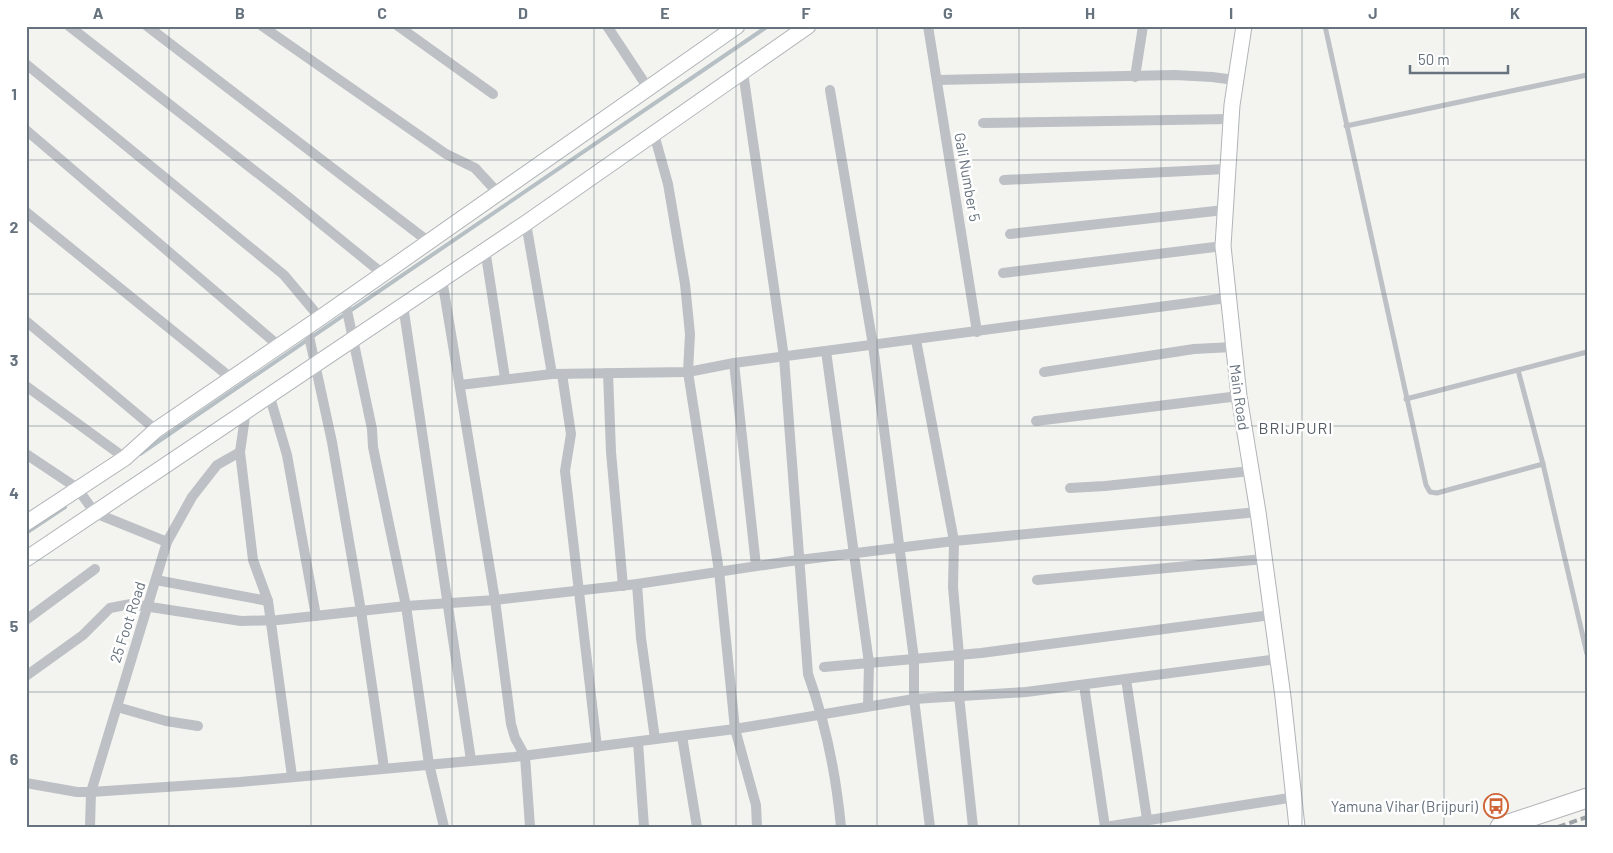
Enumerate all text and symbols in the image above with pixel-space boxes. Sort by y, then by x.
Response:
text: A [93,3,104,22]
text: B [235,3,245,22]
text: C [377,3,387,22]
text: D [518,3,528,22]
text: E [660,3,670,22]
text: F [802,3,811,22]
text: G [943,3,953,22]
text: H [1085,3,1095,22]
text: I [1229,3,1233,22]
text: J [1368,3,1378,22]
text: K [1510,3,1520,22]
scale bar [1410,42,1508,74]
text: 50 m [1418,50,1450,68]
text: 1 [11,84,17,103]
street label: Gali Number 5 [951,131,985,223]
text: 2 [10,217,19,236]
text: 3 [10,350,18,369]
street label: Main Road [1226,363,1254,431]
district label: BRIJPURI [1259,418,1333,437]
text: 4 [9,483,19,502]
street label: 25 Foot Road [105,579,149,665]
text: 5 [10,616,19,635]
text: 6 [10,749,19,768]
bus stop icon: Yamuna Vihar (Brijpuri) [1483,793,1509,819]
place label: Yamuna Vihar (Brijpuri) [1331,797,1478,815]

